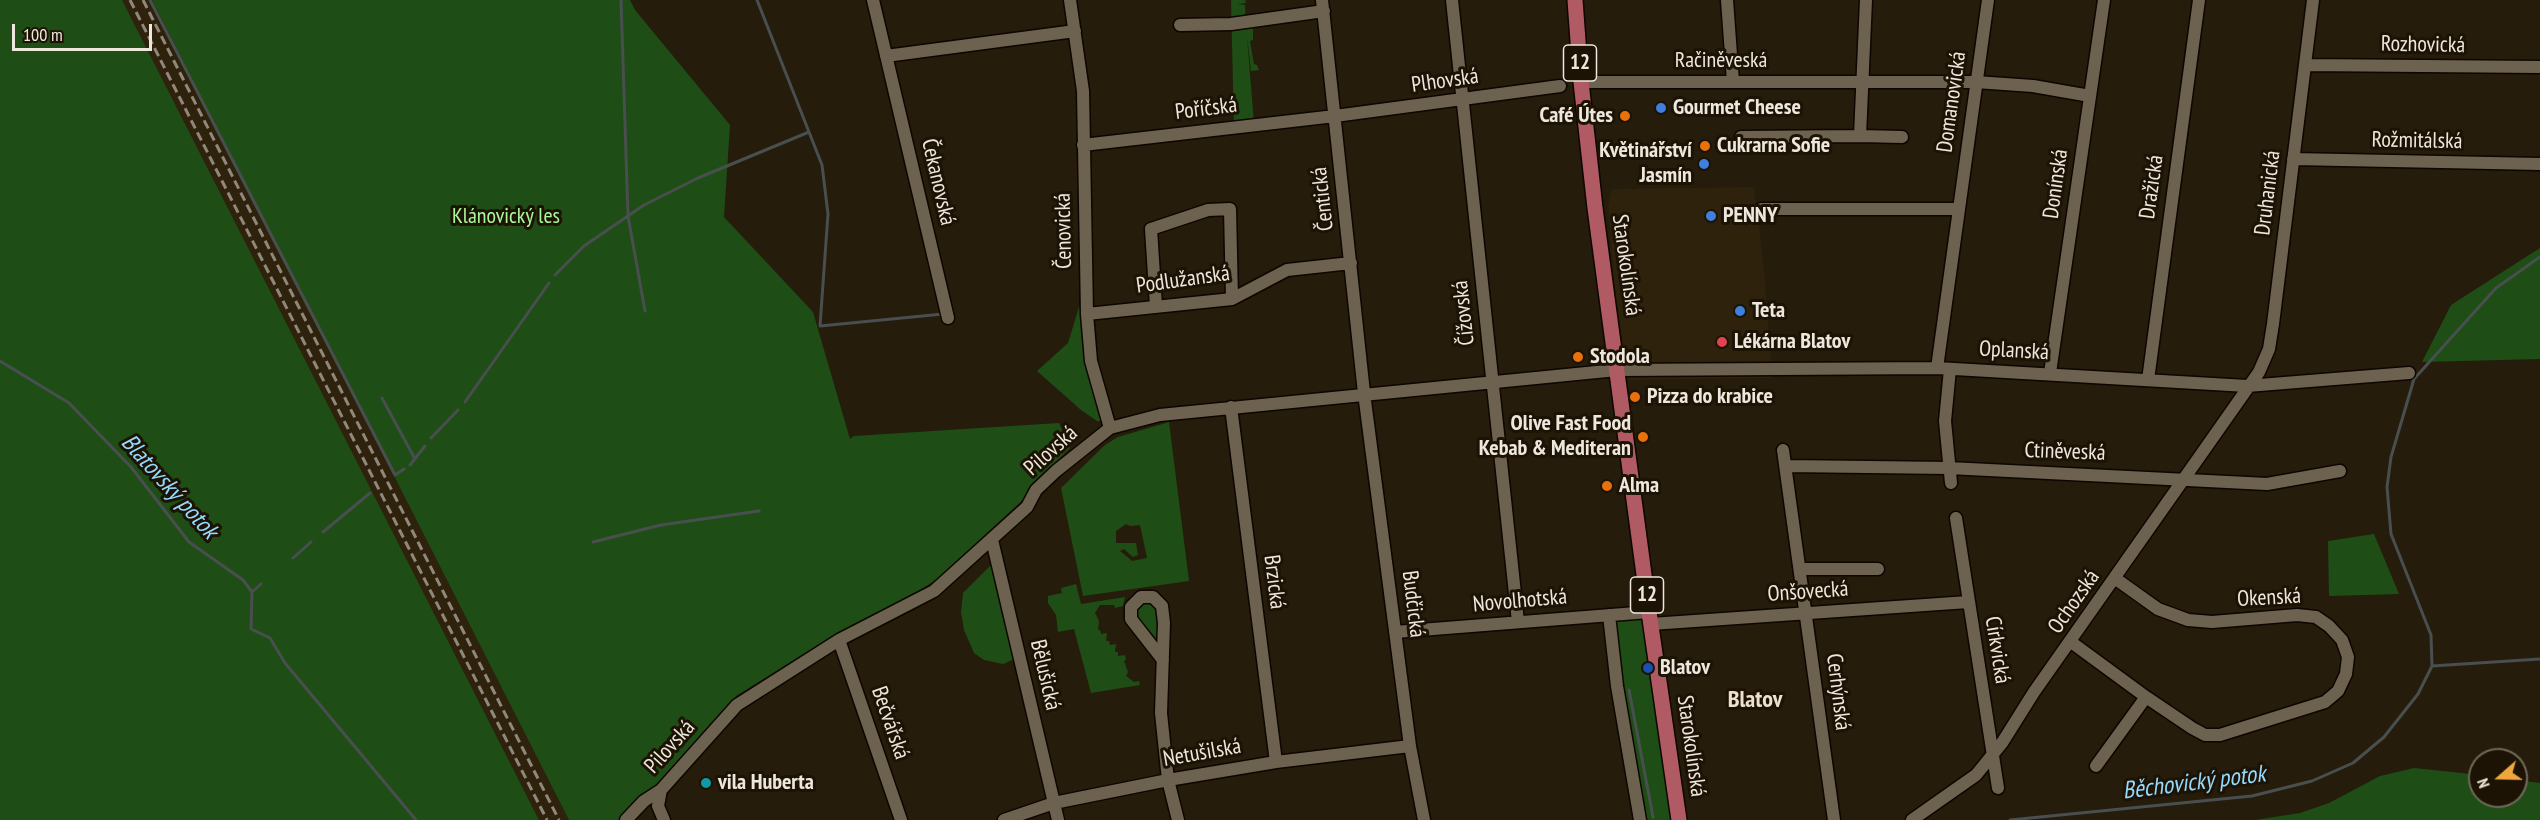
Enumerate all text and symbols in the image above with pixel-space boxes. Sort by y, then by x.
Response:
scale bar [15,12,154,50]
text: 100 m [23,23,63,46]
street label: Rozhovická [2381,31,2465,59]
road number: 12 [1564,45,1596,81]
street label: Račiněveská [1675,48,1767,74]
street label: Domanovická [1932,50,1972,154]
street label: Plhovská [1410,63,1480,99]
street label: Poříčská [1174,92,1238,126]
place label: Gourmet Cheese [1673,95,1801,121]
marker: Gourmet Cheese [1654,101,1668,115]
place label: Café Útes [1539,103,1613,129]
marker: Café Útes [1618,109,1632,123]
street label: Rožmitálská [2371,127,2463,155]
place label: Cukrarna Sofie [1717,133,1830,159]
street label: Čekanovská [915,136,961,228]
place label: Květinářství Jasmín [1599,138,1692,190]
marker: Cukrarna Sofie [1698,139,1712,153]
street label: Donínská [2038,148,2074,220]
street label: Druhanická [2250,149,2286,237]
street label: Dražická [2134,153,2170,221]
marker: Květinářství Jasmín [1697,157,1711,171]
street label: Čentická [1307,166,1339,232]
street label: Čenovická [1050,193,1078,269]
place label: PENNY [1723,203,1778,229]
park label: Klánovický les [452,204,560,230]
marker: PENNY [1704,209,1718,223]
street label: Starokolínská [1606,213,1646,317]
street label: Podlužanská [1135,260,1231,300]
street label: Čížovská [1447,279,1481,347]
place label: Teta [1752,298,1785,324]
marker: Teta [1733,304,1747,318]
place label: Lékárna Blatov [1734,329,1850,355]
marker: Lékárna Blatov [1715,335,1729,349]
street label: Oplanská [1978,336,2050,366]
place label: Stodola [1590,344,1650,370]
marker: Stodola [1571,350,1585,364]
place label: Pizza do krabice [1647,384,1773,410]
marker: Pizza do krabice [1628,390,1642,404]
place label: Olive Fast Food Kebab & Mediteran [1479,411,1631,463]
street label: Pilovská [1019,420,1083,482]
water label: Blatovský potok [115,429,223,545]
marker: Olive Fast Food Kebab & Mediteran [1636,430,1650,444]
street label: Ctiněveská [2024,437,2106,467]
place label: Alma [1619,473,1659,499]
marker: Alma [1600,479,1614,493]
street label: Brzická [1258,553,1290,611]
street label: Ochozská [2043,565,2105,639]
street label: Budčická [1396,569,1430,639]
street label: Onšovecká [1767,576,1849,608]
road number: 12 [1630,577,1664,613]
street label: Okenská [2236,583,2302,613]
street label: Novolhotská [1472,584,1568,618]
street label: Církvická [1979,614,2015,686]
street label: Bělušická [1024,637,1066,713]
street label: Cerhýnská [1820,652,1856,732]
place label: Blatov [1660,655,1710,681]
marker: Blatov [1641,661,1655,675]
street label: Bečvářská [865,683,915,763]
district label: Blatov [1728,686,1782,714]
street label: Starokolínská [1671,694,1711,798]
street label: Pilovská [639,715,701,779]
street label: Netušilská [1161,733,1243,773]
north arrow [2468,748,2528,808]
water label: Běchovický potok [2121,760,2267,806]
place label: vila Huberta [718,770,814,796]
marker: vila Huberta [699,776,713,790]
text: N [2472,776,2494,791]

